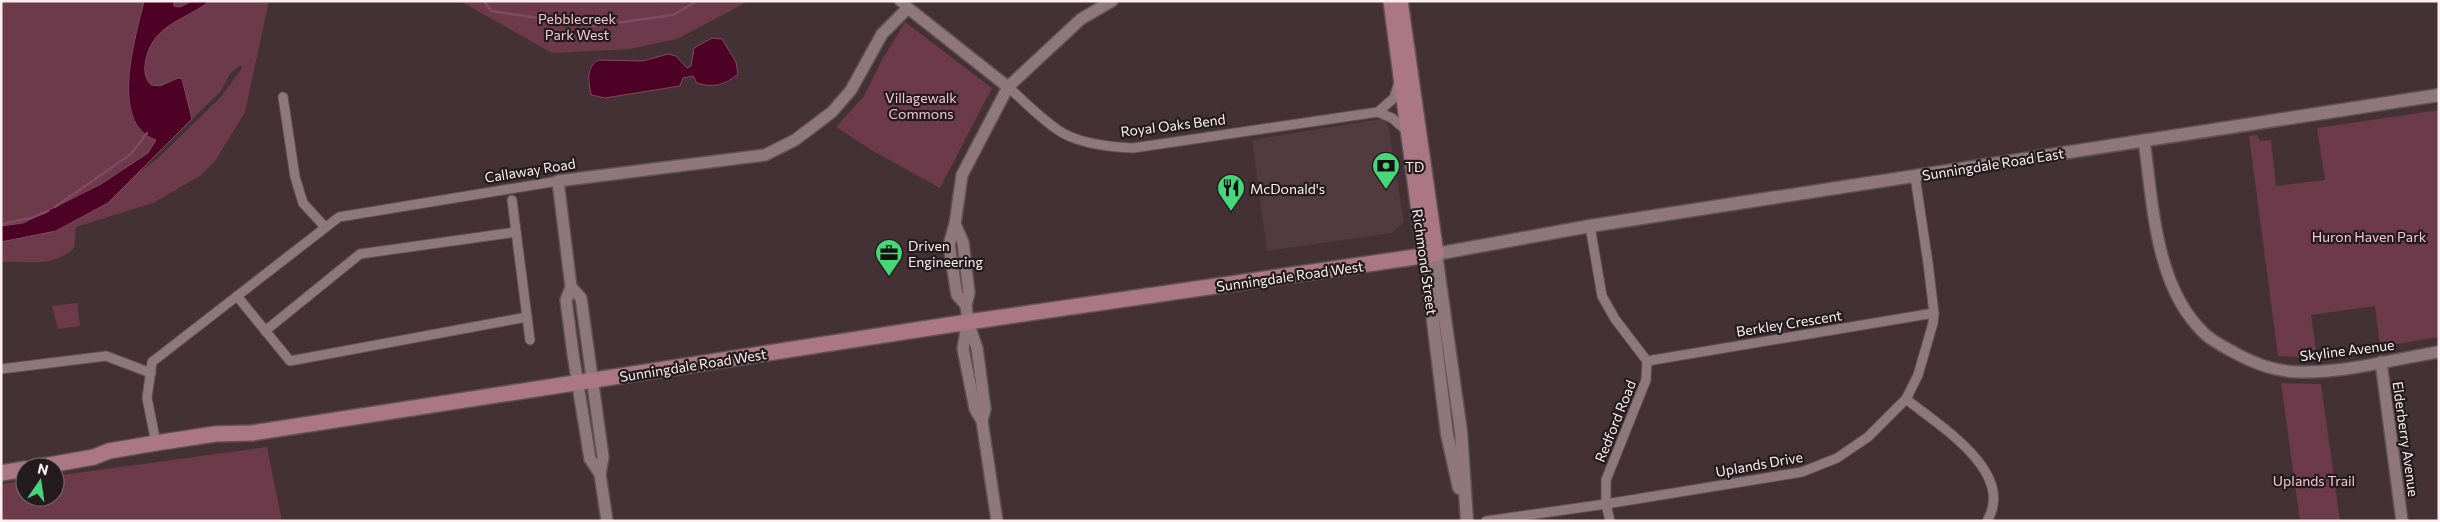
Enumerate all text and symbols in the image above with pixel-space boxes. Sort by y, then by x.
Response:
park label: Pebblecreek Park West [538,10,616,43]
park label: Villagewalk Commons [885,89,957,122]
street label: Royal Oaks Bend [1120,110,1226,140]
street label: Sunningdale Road East [1921,144,2065,184]
bank icon: TD [1371,151,1401,190]
street label: Callaway Road [483,154,577,186]
place label: TD [1405,158,1424,175]
restaurant icon: McDonald's [1216,173,1246,212]
place label: McDonald's [1250,180,1325,197]
street label: Richmond Street [1409,208,1441,316]
park label: Huron Haven Park [2312,228,2427,245]
place label: Driven Engineering [908,237,984,270]
office icon: Driven Engineering [874,238,904,277]
street label: Sunningdale Road West [1215,257,1365,295]
street label: Berkley Crescent [1735,306,1843,340]
street label: Skyline Avenue [2299,336,2395,364]
street label: Sunningdale Road West [618,345,768,385]
street label: Redford Road [1591,378,1639,464]
street label: Elderberry Avenue [2389,380,2423,498]
street label: Uplands Drive [1714,448,1804,480]
north arrow [15,457,65,507]
text: N [36,459,50,478]
park label: Uplands Trail [2273,472,2355,489]

